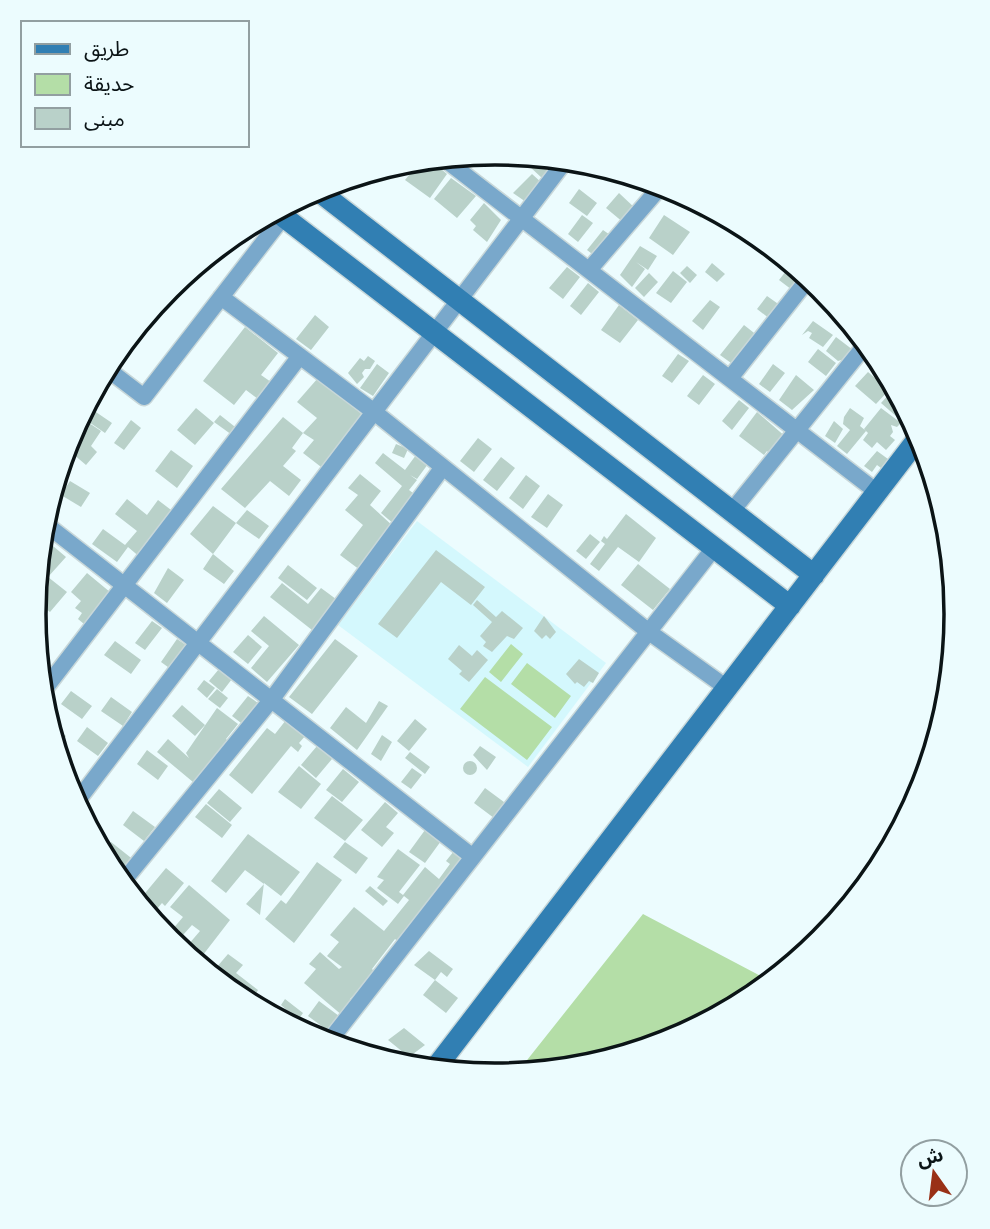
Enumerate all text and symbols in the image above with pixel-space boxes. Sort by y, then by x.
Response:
legend [21,21,248,147]
text: طريق [84,36,129,62]
text: حديقة [84,71,134,96]
text: مبنى [84,106,125,131]
north arrow [899,1138,969,1208]
text: ش [915,1143,945,1171]

